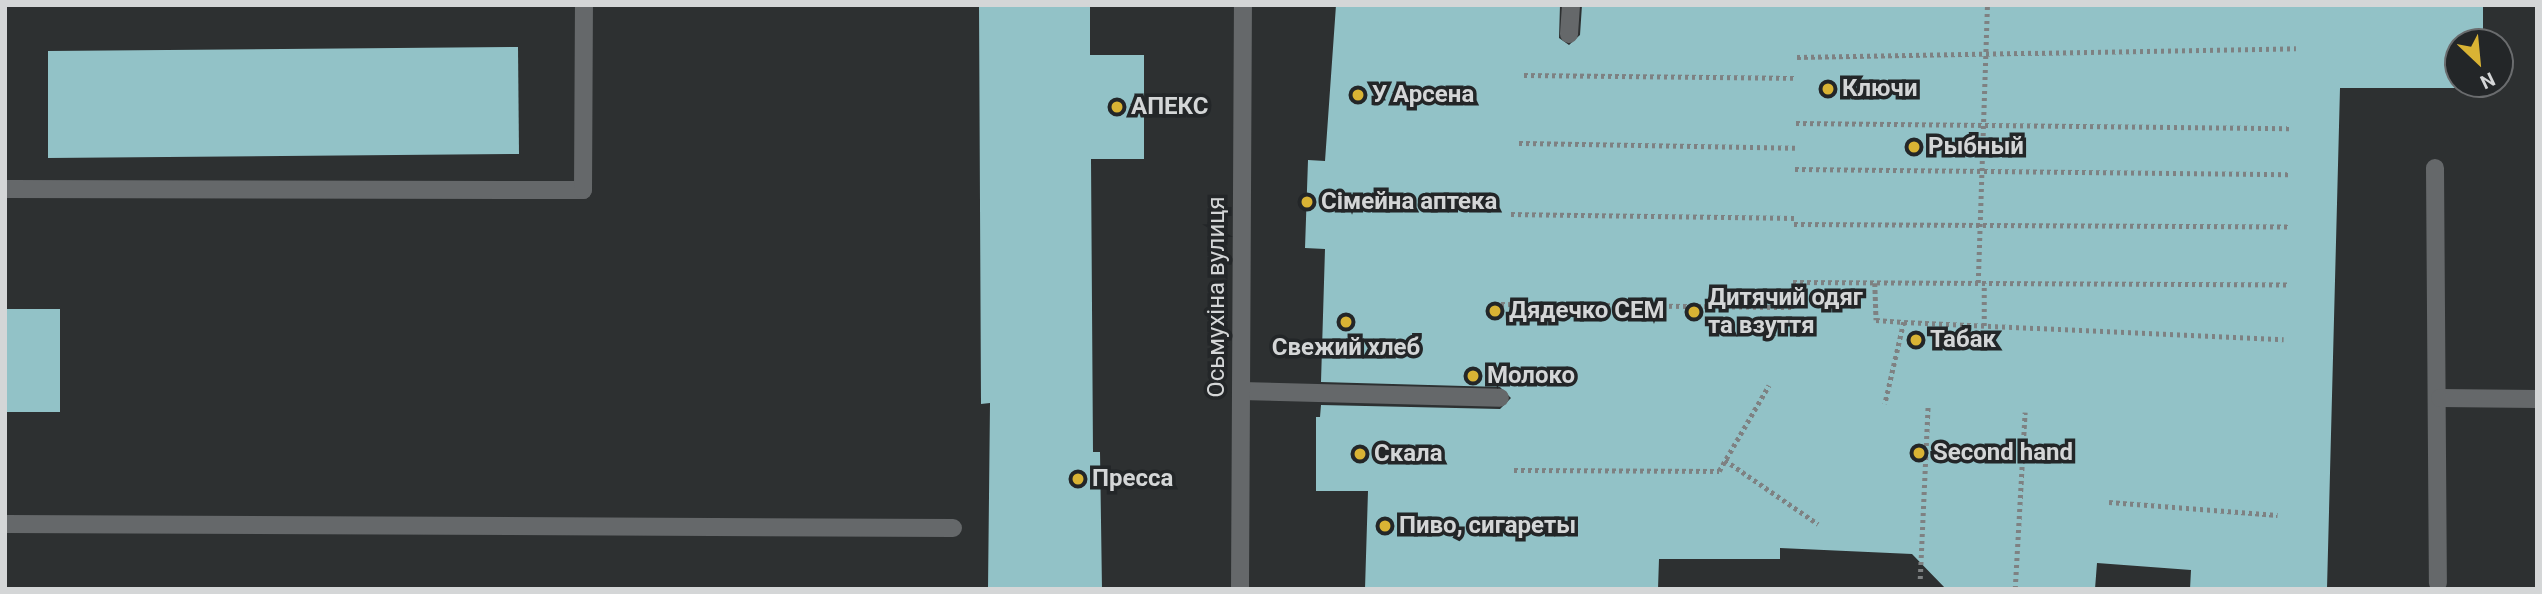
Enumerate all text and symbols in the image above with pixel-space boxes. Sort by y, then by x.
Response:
north arrow [2444,28,2514,98]
text: N [2476,67,2499,94]
place label: Ключи [1842,75,1917,103]
place label: У Арсена [1372,81,1474,109]
marker: Ключи [1820,81,1836,97]
marker: У Арсена [1350,87,1366,103]
place label: АПЕКС [1131,93,1208,121]
marker: АПЕКС [1109,99,1125,115]
place label: Рыбный [1928,133,2024,161]
marker: Рыбный [1906,139,1922,155]
place label: Сімейна аптека [1321,188,1497,216]
marker: Сімейна аптека [1299,194,1315,210]
street label: Осьмухіна вулиця [1203,196,1231,398]
place label: Дитячий одяг та взуття [1708,284,1863,340]
place label: Дядечко СЕМ [1509,297,1664,325]
marker: Дядечко СЕМ [1487,303,1503,319]
marker: Дитячий одяг та взуття [1686,304,1702,320]
marker: Свежий хлеб [1338,314,1354,330]
place label: Табак [1930,326,1996,354]
marker: Табак [1908,332,1924,348]
place label: Свежий хлеб [1272,334,1420,362]
place label: Молоко [1487,362,1575,390]
marker: Молоко [1465,368,1481,384]
place label: Second hand [1933,439,2073,467]
place label: Скала [1374,440,1443,468]
marker: Second hand [1911,445,1927,461]
marker: Скала [1352,446,1368,462]
place label: Пресса [1092,465,1173,493]
marker: Пресса [1070,471,1086,487]
place label: Пиво, сигареты [1399,512,1576,540]
marker: Пиво, сигареты [1377,518,1393,534]

